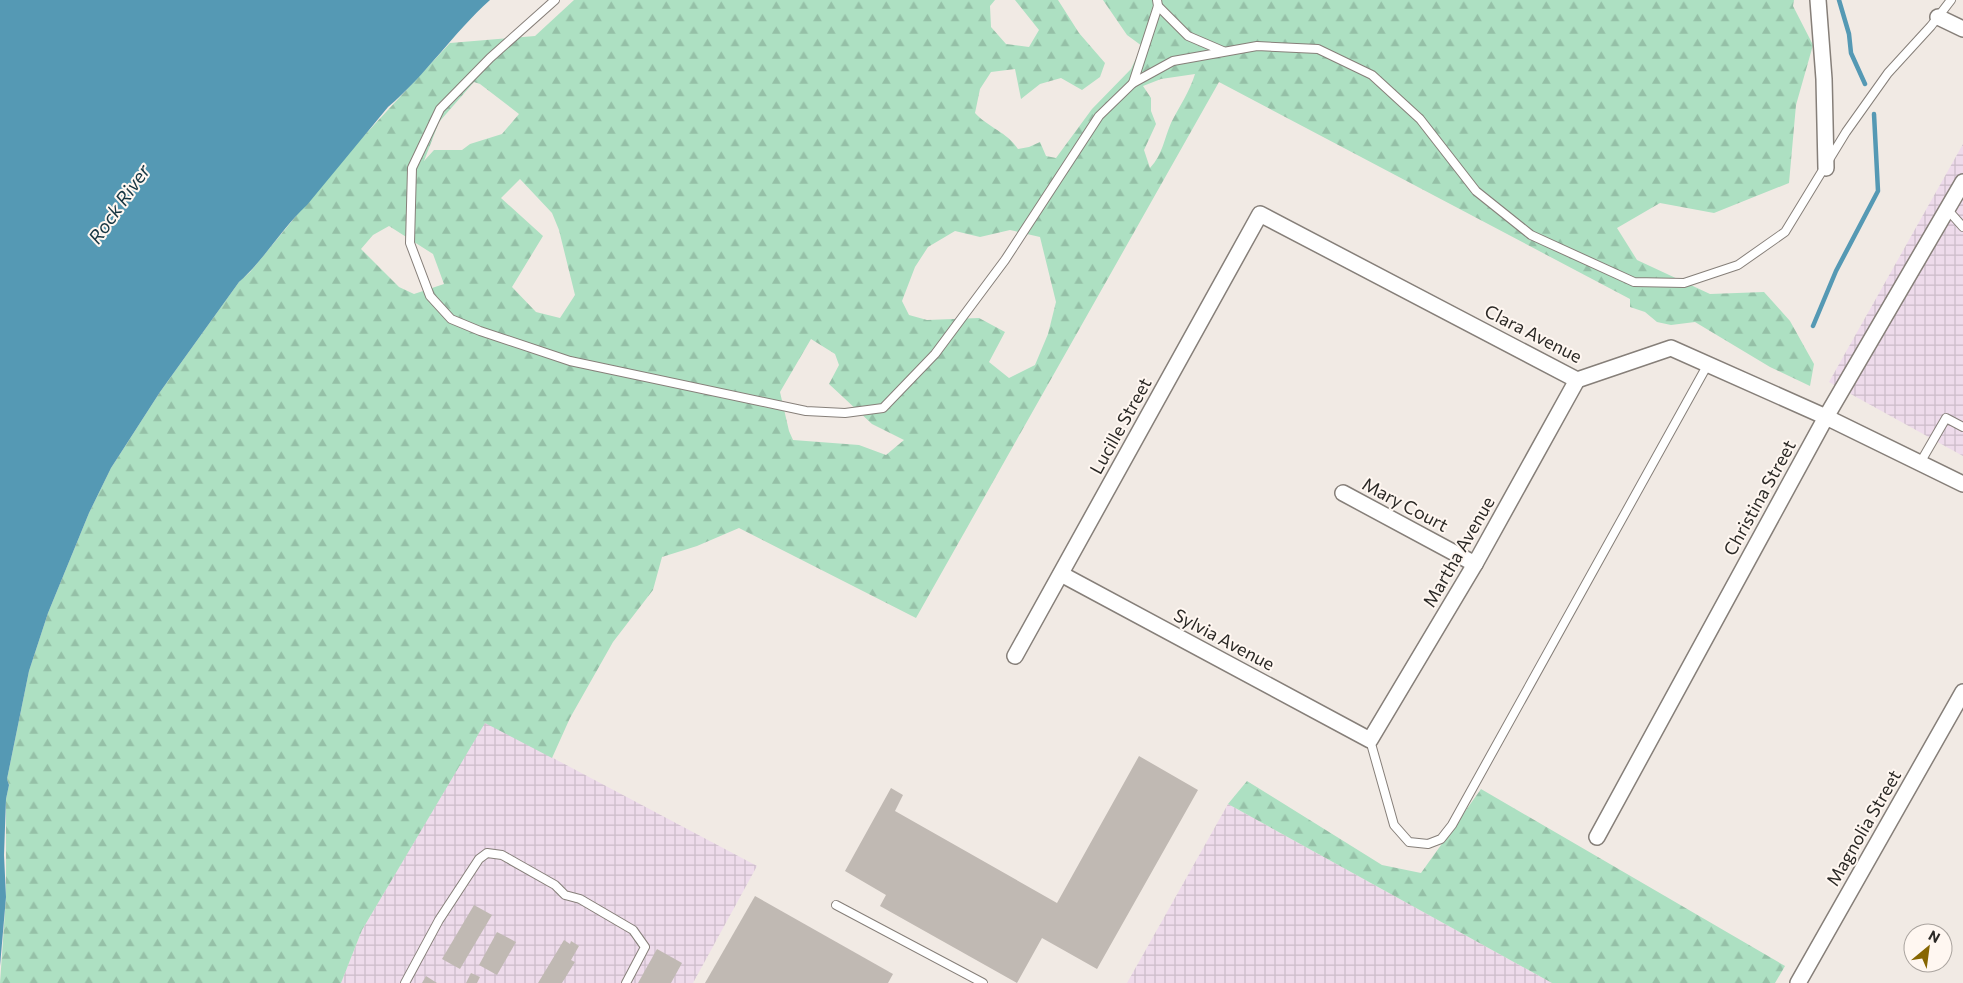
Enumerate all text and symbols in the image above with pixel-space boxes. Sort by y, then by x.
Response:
water label: Rock River [83,158,155,248]
street label: Clara Avenue [1481,299,1586,367]
street label: Lucille Street [1085,373,1156,478]
street label: Christina Street [1718,436,1800,559]
street label: Mary Court [1359,472,1452,536]
street label: Martha Avenue [1418,492,1499,611]
street label: Sylvia Avenue [1170,603,1279,675]
street label: Magnolia Street [1821,766,1905,889]
north arrow [1903,923,1953,973]
text: N [1926,926,1943,946]

